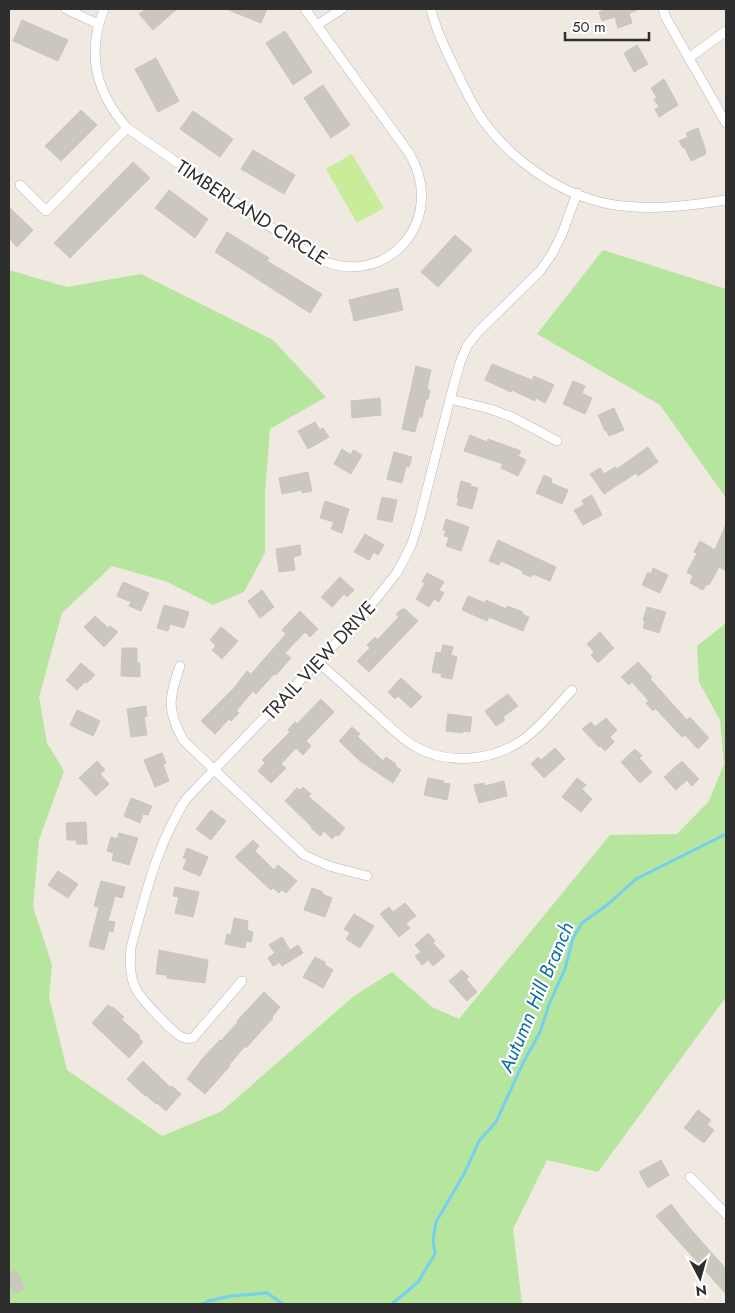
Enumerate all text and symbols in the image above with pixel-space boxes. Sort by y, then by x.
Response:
scale bar [565,10,649,42]
text: 50 m [572,16,606,38]
street label: TIMBERLAND CIRCLE [171,153,333,272]
street label: TRAIL VIEW DRIVE [257,595,382,726]
water label: Autumn Hill Branch [491,918,581,1078]
north arrow [675,1253,725,1303]
text: N [695,1280,708,1301]

